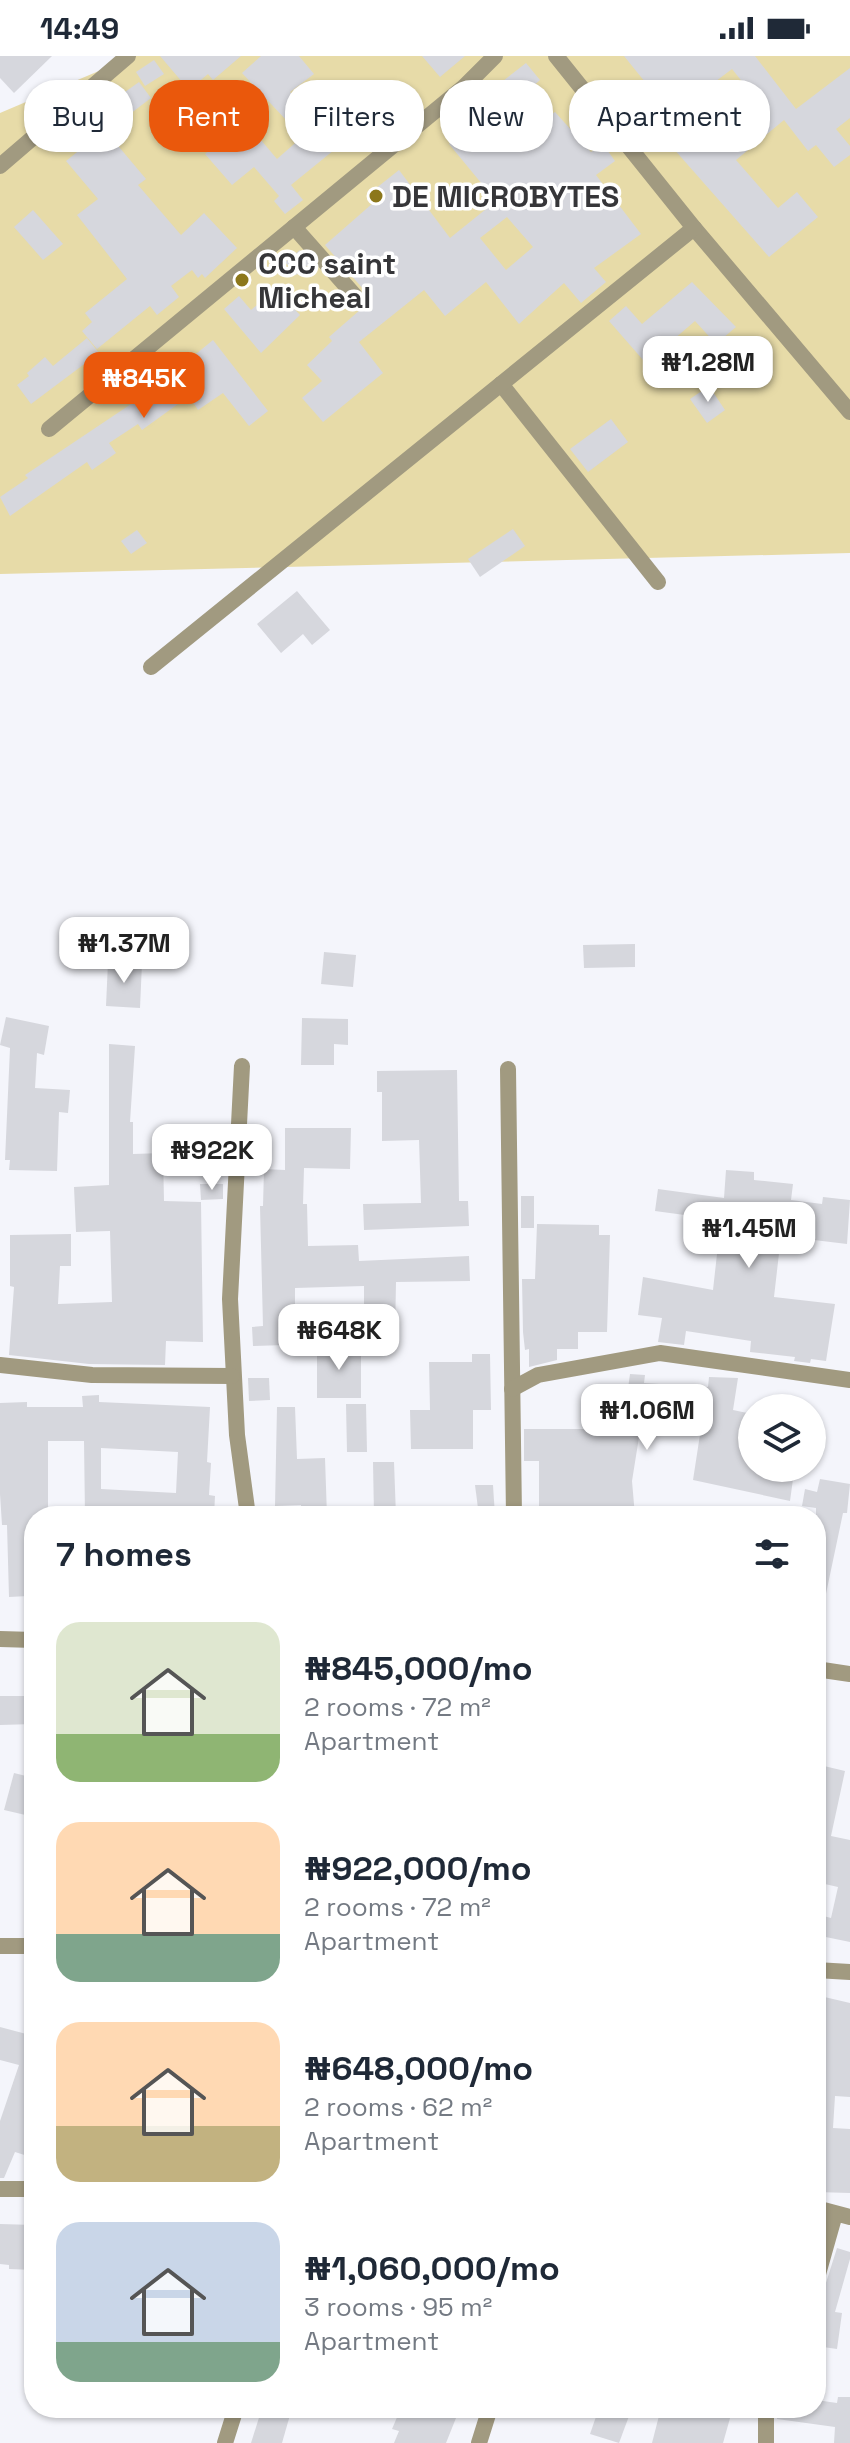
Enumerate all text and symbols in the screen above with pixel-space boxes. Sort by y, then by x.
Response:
text: 14:49 [40,9,119,48]
chip: Buy [24,80,133,152]
chip: Rent [149,80,269,152]
chip: Filters [285,80,424,152]
chip: New [440,80,553,152]
chip: Apartment [569,80,770,152]
place label: DE MICROBYTES [392,177,619,216]
marker: DE MICROBYTES [367,187,385,205]
place label: CCC saint Micheal [258,244,396,317]
marker: CCC saint Micheal [233,271,251,289]
pin: ₦1.28M [643,336,773,404]
text: ₦1.28M [661,345,755,379]
pin: ₦845K [88,352,200,420]
text: ₦845K [102,361,186,395]
pin: ₦1.37M [59,917,189,985]
text: ₦1.37M [77,926,171,960]
pin: ₦922K [156,1124,268,1192]
text: ₦922K [170,1133,254,1167]
pin: ₦1.45M [684,1202,814,1270]
text: ₦1.45M [701,1211,797,1245]
pin: ₦648K [283,1304,395,1372]
text: ₦648K [296,1313,382,1347]
pin: ₦1.06M [582,1384,712,1452]
text: ₦1.06M [599,1393,695,1427]
map controls [738,1394,826,1482]
button: layers [738,1394,826,1482]
icon: filters [750,1532,794,1576]
text: 7 homes [56,1533,192,1576]
text: ₦845,000/mo [304,1647,533,1690]
icon: home [120,1654,216,1750]
text: 2 rooms · 72 m² [304,1690,491,1724]
text: Apartment [304,1724,439,1758]
text: ₦922,000/mo [304,1847,532,1890]
icon: home [120,1854,216,1950]
text: 2 rooms · 72 m² [304,1890,491,1924]
text: Apartment [304,1924,439,1958]
text: ₦648,000/mo [304,2047,533,2090]
icon: home [120,2054,216,2150]
text: 2 rooms · 62 m² [304,2090,492,2124]
text: Apartment [304,2124,439,2158]
text: ₦1,060,000/mo [304,2247,560,2290]
icon: home [120,2254,216,2350]
text: 3 rooms · 95 m² [304,2290,492,2324]
text: Apartment [304,2324,439,2358]

